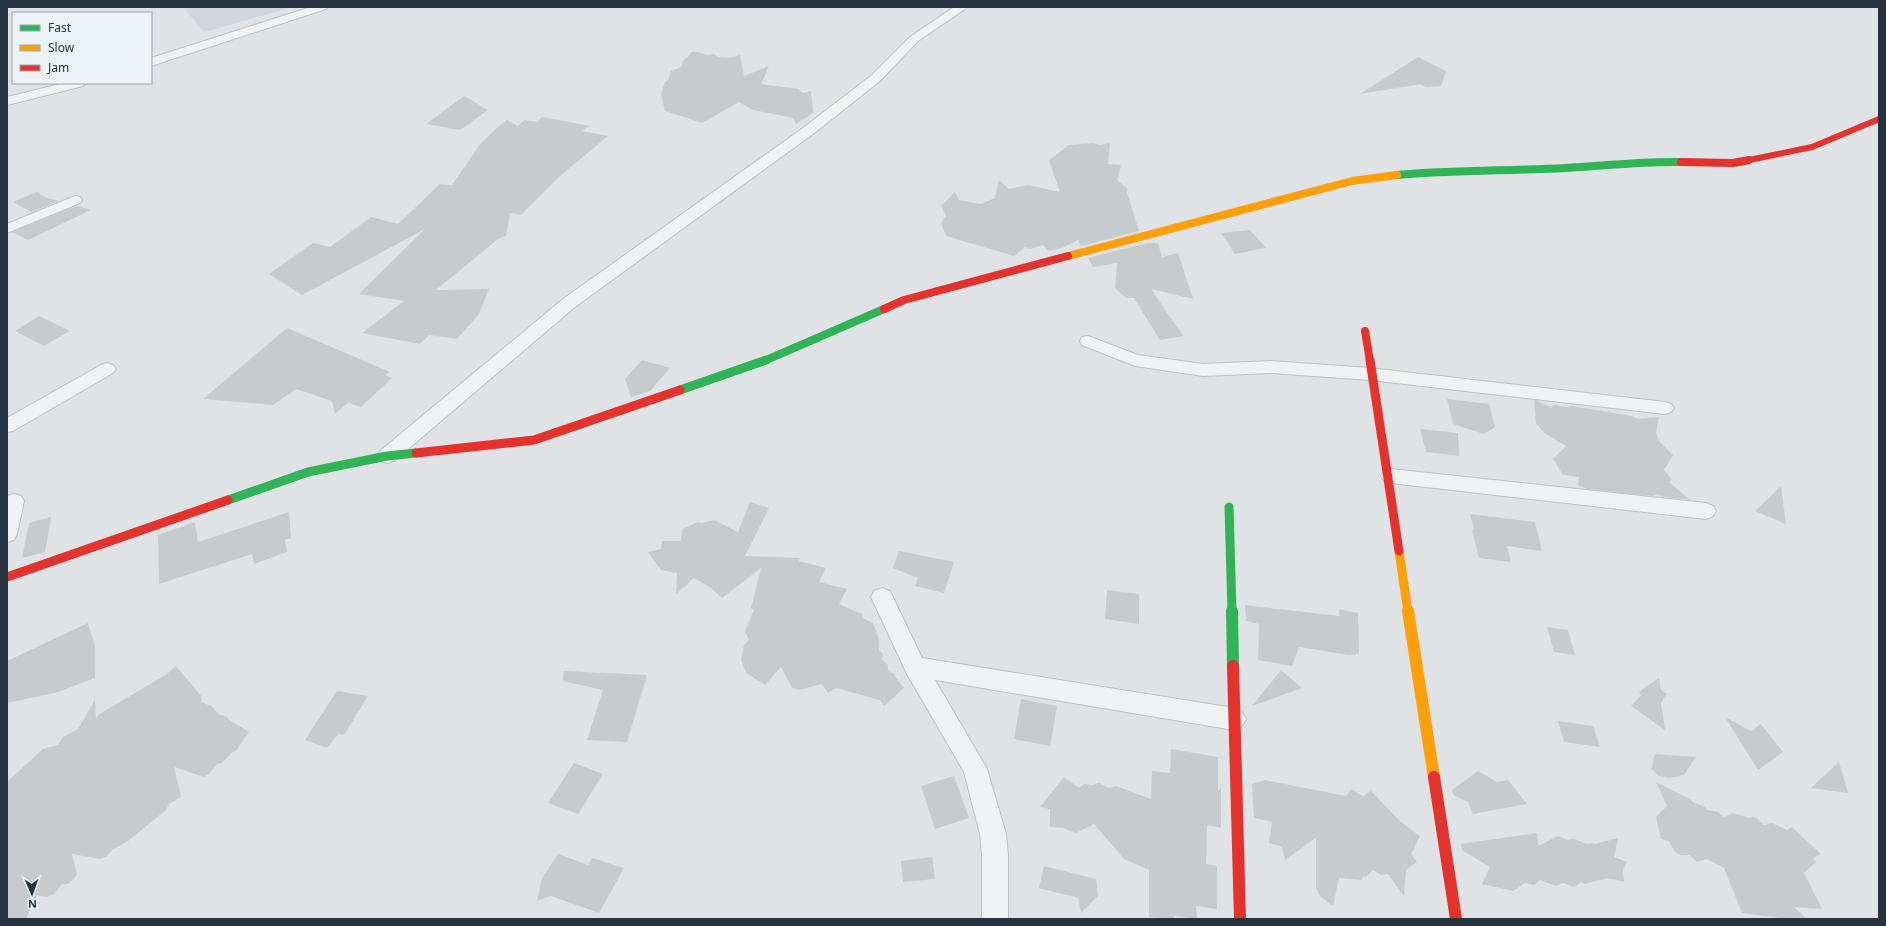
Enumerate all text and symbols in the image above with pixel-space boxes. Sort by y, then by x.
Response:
legend [12,12,152,84]
text: Fast [48,19,72,36]
text: Slow [48,39,75,56]
text: Jam [47,59,69,76]
north arrow [12,874,52,914]
text: N [28,897,37,912]

